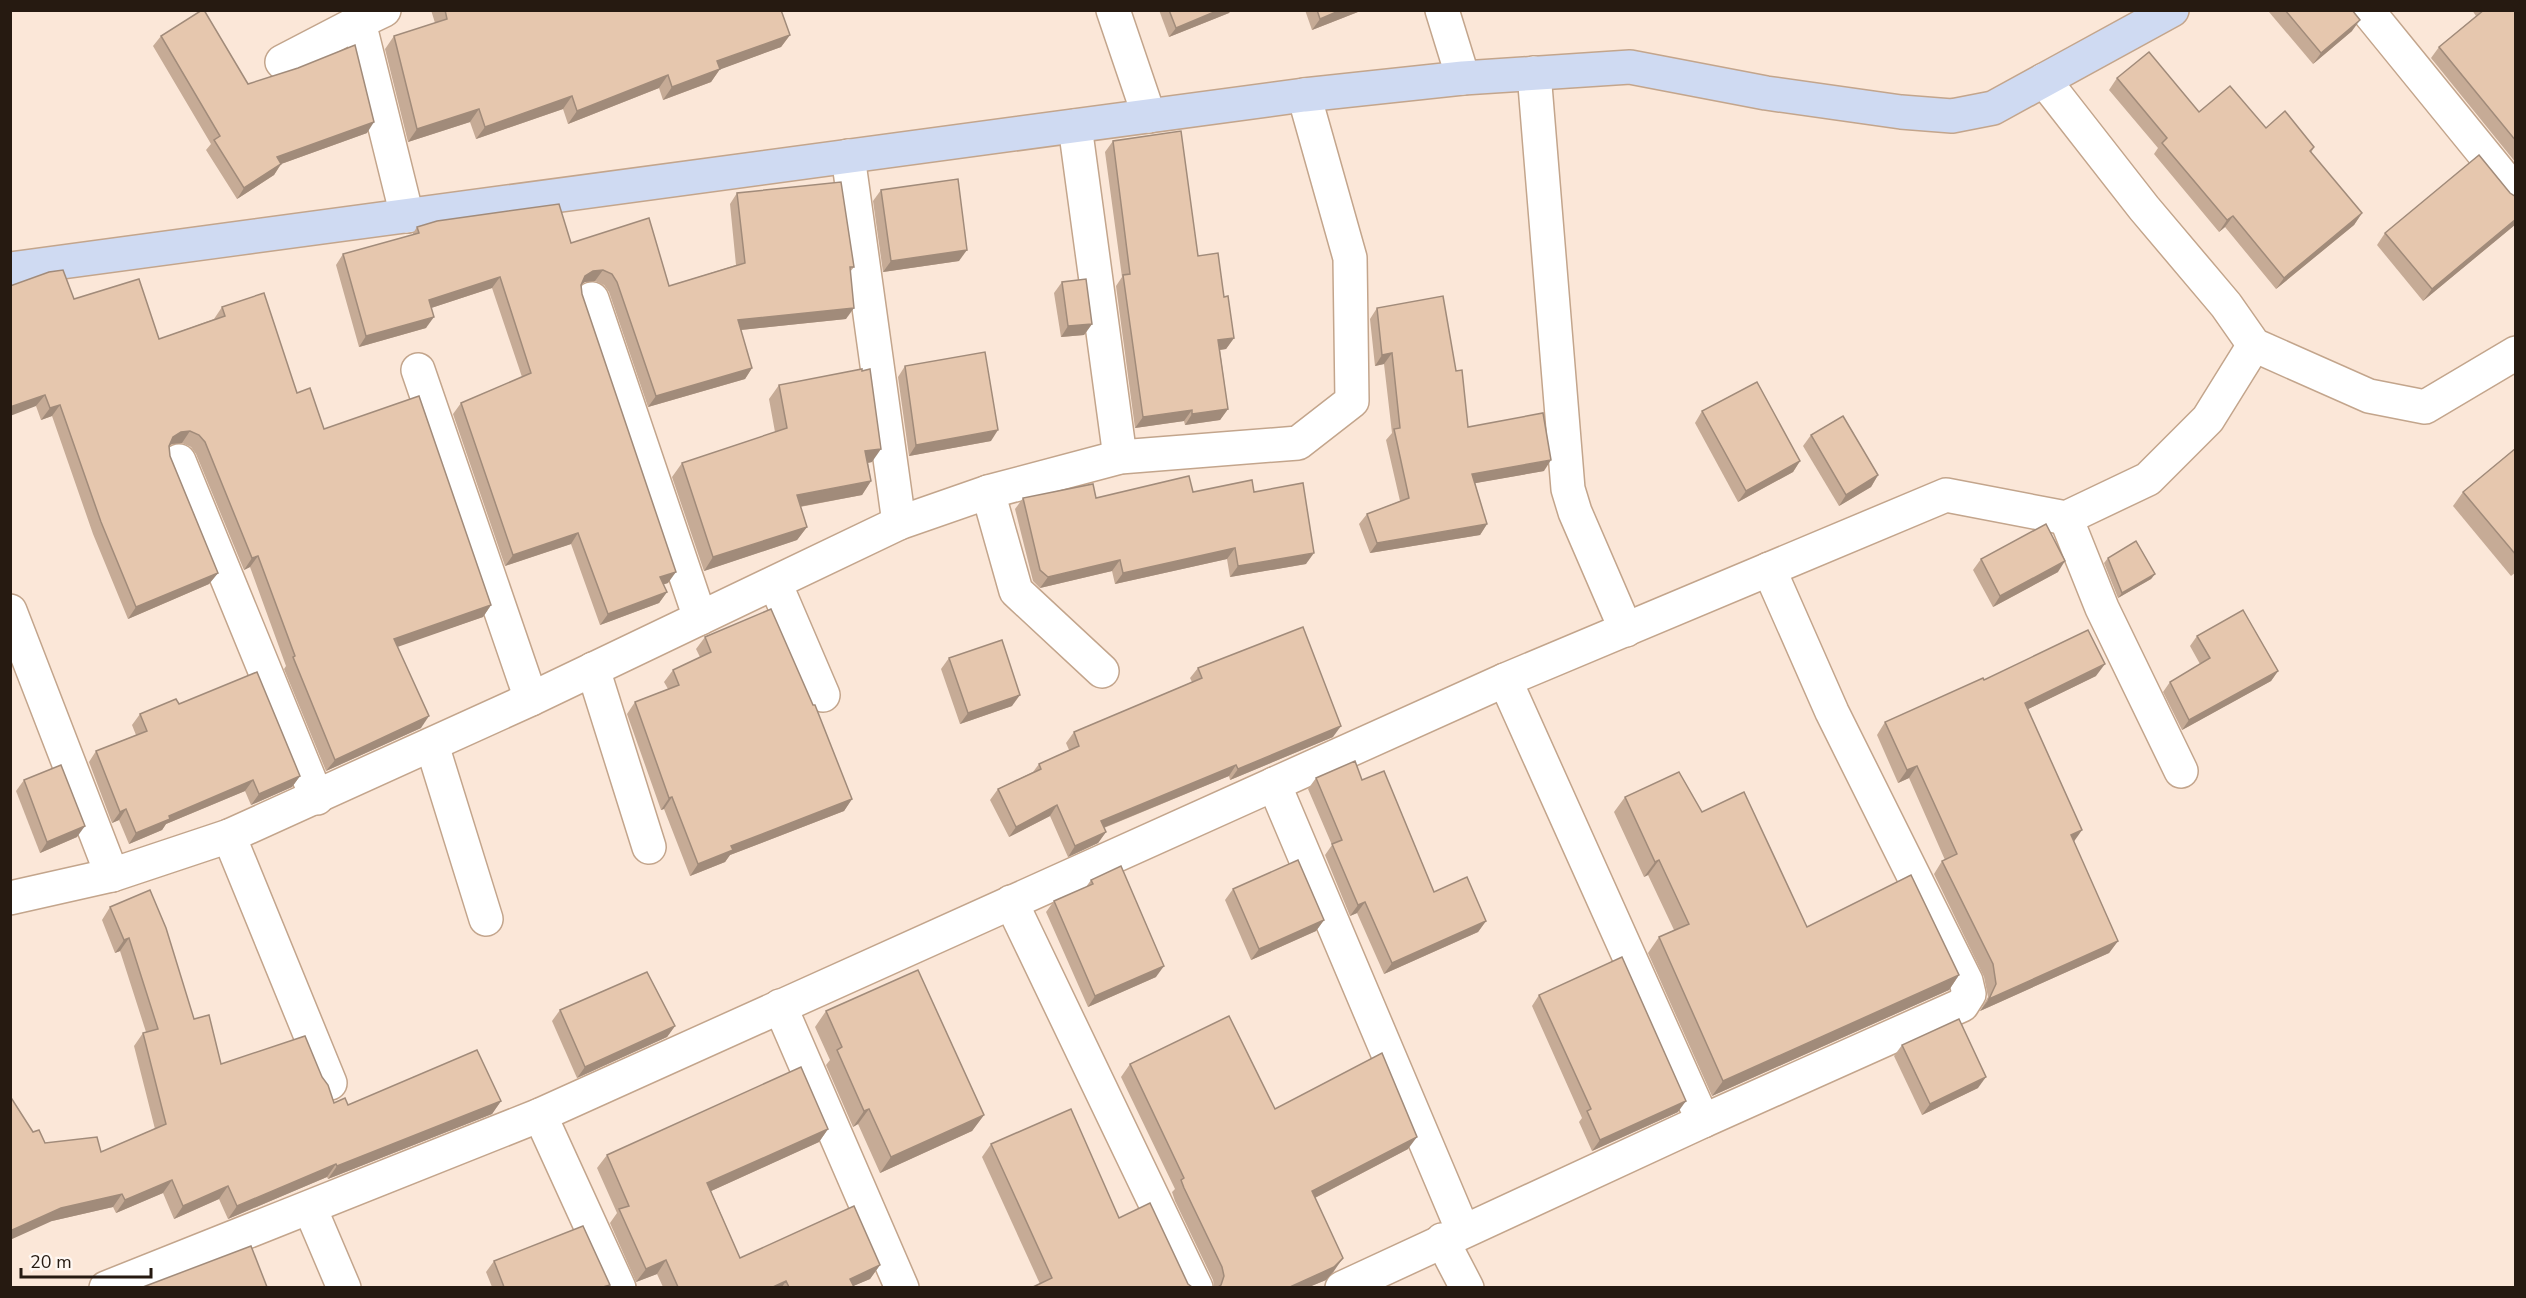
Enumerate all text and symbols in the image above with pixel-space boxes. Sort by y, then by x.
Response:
scale bar [21,1241,152,1279]
text: 20 m [30,1250,72,1274]

